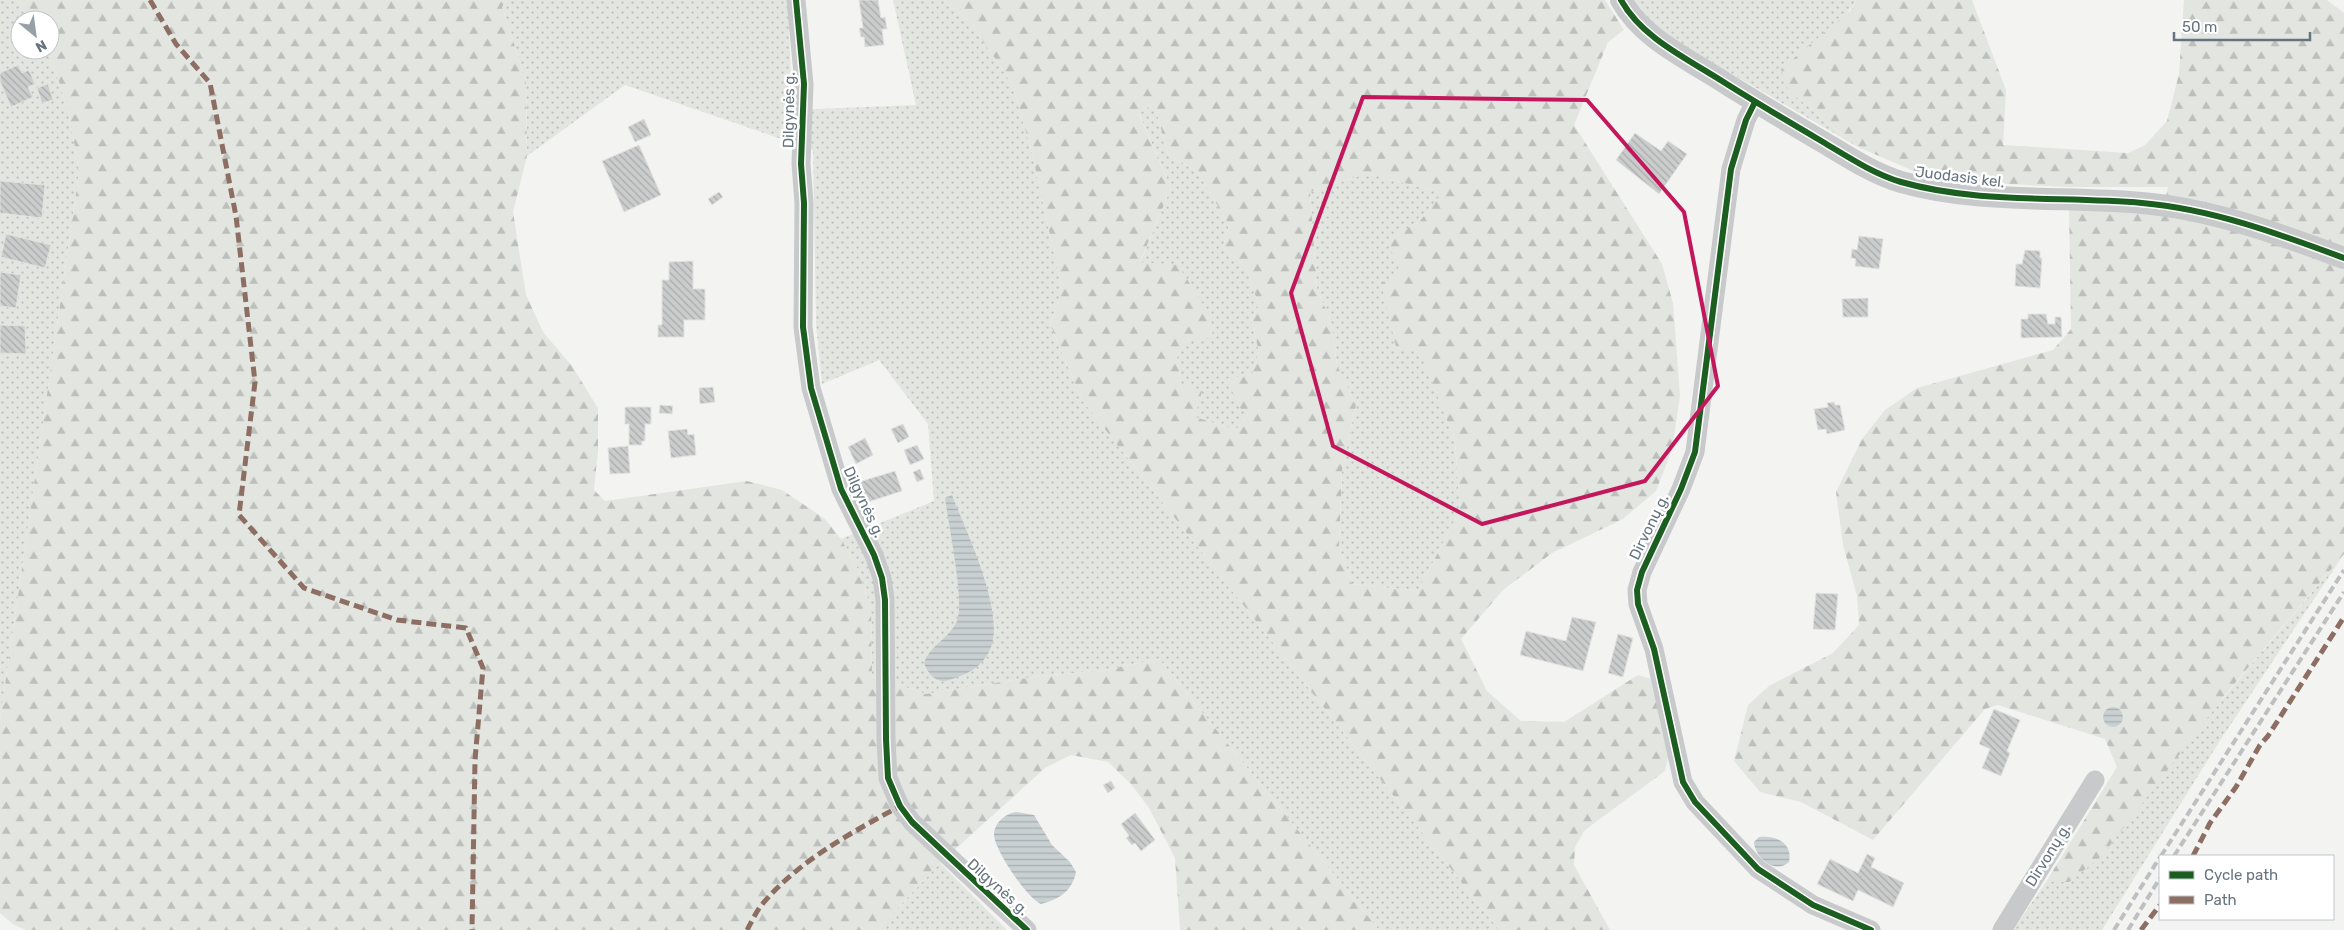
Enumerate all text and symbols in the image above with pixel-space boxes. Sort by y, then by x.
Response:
north arrow [10,10,60,60]
scale bar [2174,10,2310,42]
text: 50 m [2182,18,2217,36]
text: N [33,36,50,56]
street label: Dilgynės g. [779,72,799,148]
street label: Juodasis kel. [1914,163,2006,191]
street label: Dilgynės g. [840,464,888,540]
street label: Dirvonų g. [1625,491,1673,563]
street label: Dirvonų g. [2022,820,2074,890]
street label: Dilgynės g. [964,855,1032,919]
legend [2159,855,2334,920]
text: Cycle path [2204,866,2278,884]
text: Path [2204,891,2237,909]

